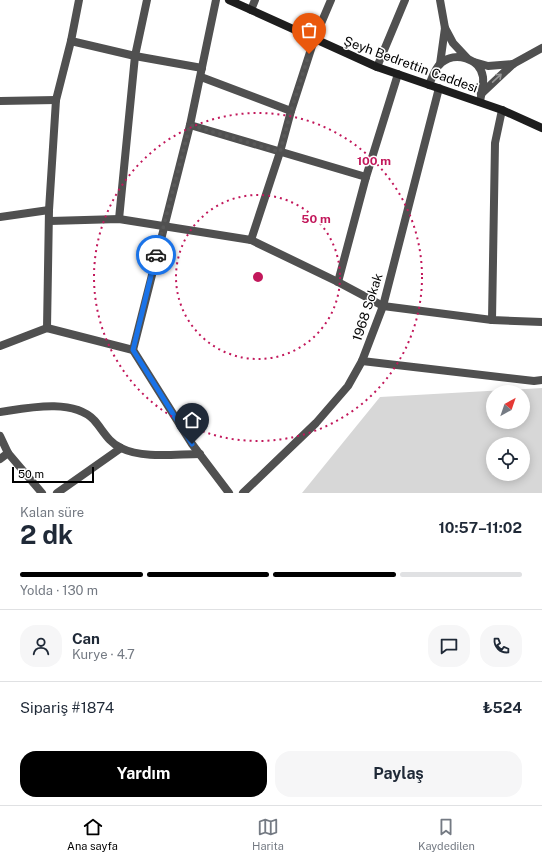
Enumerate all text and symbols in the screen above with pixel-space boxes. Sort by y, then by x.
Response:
pin [292,13,326,54]
icon: bag [298,19,320,41]
street label: Şeyh Bedrettin Caddesi [342,33,480,96]
one-way arrow [492,74,502,83]
text: 100 m [357,154,391,168]
text: 50 m [301,212,331,226]
courier [136,235,176,275]
icon: car [145,244,167,266]
centre of rings [251,270,265,284]
street label: 1968 Sokak [349,271,386,343]
north arrow [486,385,530,429]
map controls [486,385,530,481]
pin [175,403,209,444]
icon: home [181,409,203,431]
button: locate [486,437,530,481]
scale bar [12,465,94,484]
text: 50 m [18,468,44,480]
text: Kalan süre [20,505,84,520]
text: 2 dk [20,519,73,550]
text: 10:57–11:02 [438,519,522,536]
text: Yolda · 130 m [20,583,98,598]
button: person [20,625,62,667]
button: chat [428,625,470,667]
button: phone [480,625,522,667]
text: Can [72,630,100,647]
text: Kurye · 4.7 [72,647,135,662]
text: Sipariş #1874 [20,699,114,716]
text: ₺524 [483,699,522,716]
button: Yardım [20,751,267,797]
button: Paylaş [275,751,522,797]
tab: Ana sayfa [67,816,118,852]
tab: Harita [252,816,284,852]
tab: Kaydedilen [418,816,475,852]

